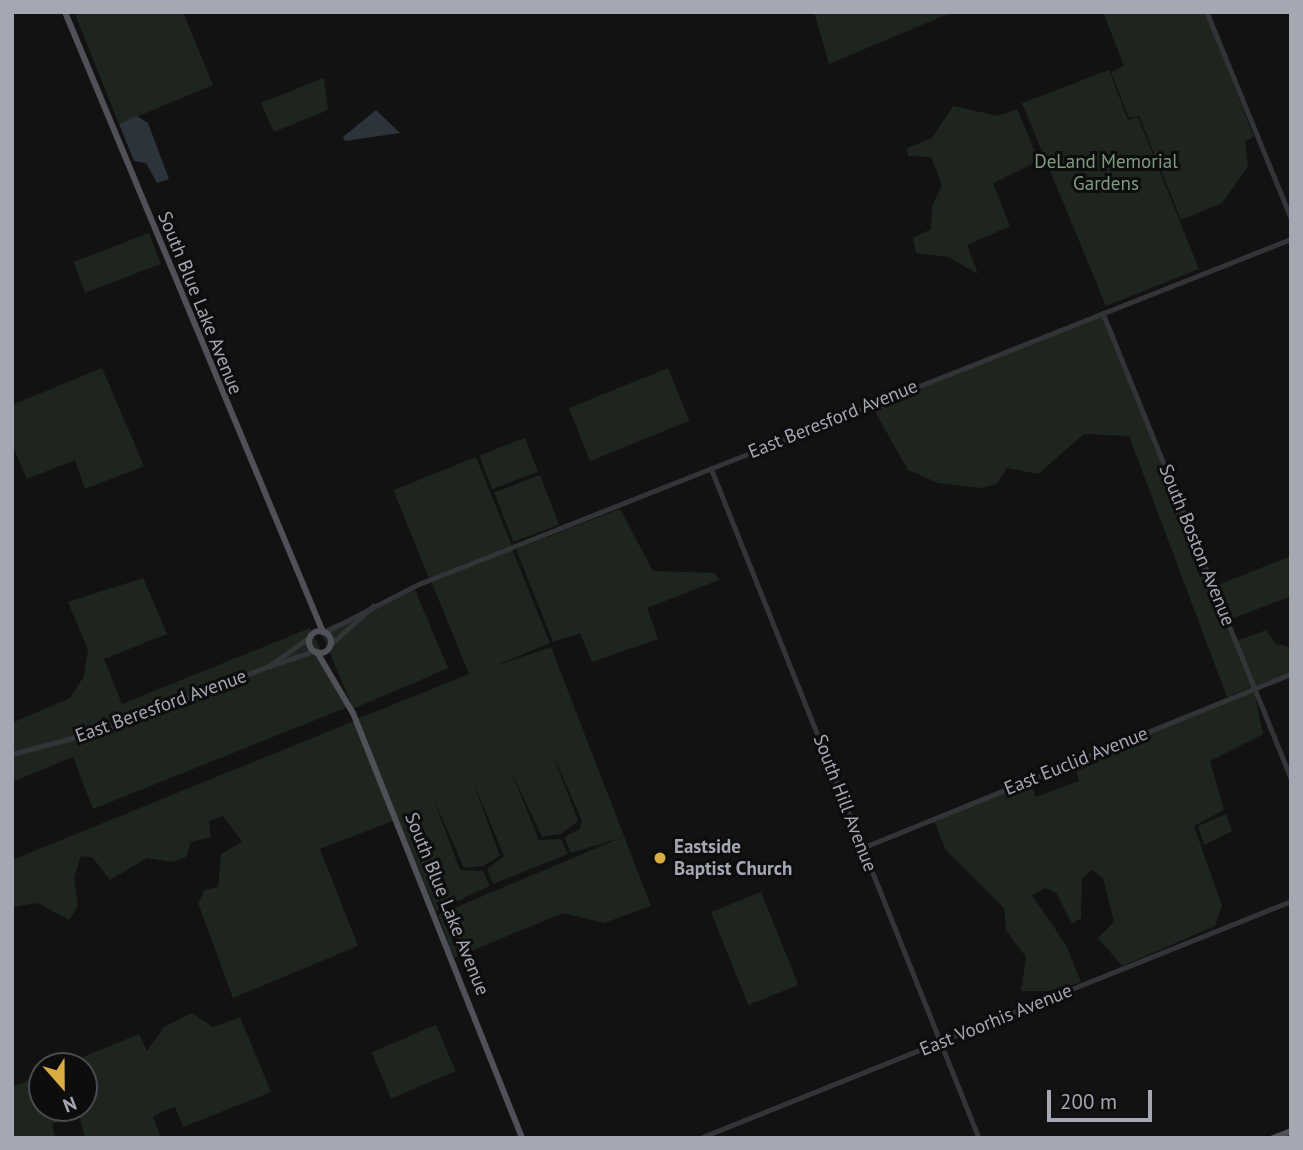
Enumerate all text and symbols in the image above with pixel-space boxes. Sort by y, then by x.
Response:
park label: DeLand Memorial Gardens [1034,151,1178,195]
street label: South Blue Lake Avenue [153,208,247,398]
street label: East Beresford Avenue [745,375,921,463]
street label: South Boston Avenue [1154,461,1240,629]
street label: East Beresford Avenue [72,664,250,748]
street label: East Euclid Avenue [1001,722,1151,800]
street label: South Hill Avenue [808,731,882,875]
street label: South Blue Lake Avenue [400,809,494,999]
place label: Eastside Baptist Church [674,836,793,880]
marker: Eastside Baptist Church [652,850,668,866]
street label: East Voorhis Avenue [916,979,1076,1061]
north arrow [28,1052,98,1122]
scale bar [1051,1076,1156,1120]
text: 200 m [1060,1088,1117,1115]
text: N [60,1091,80,1118]

